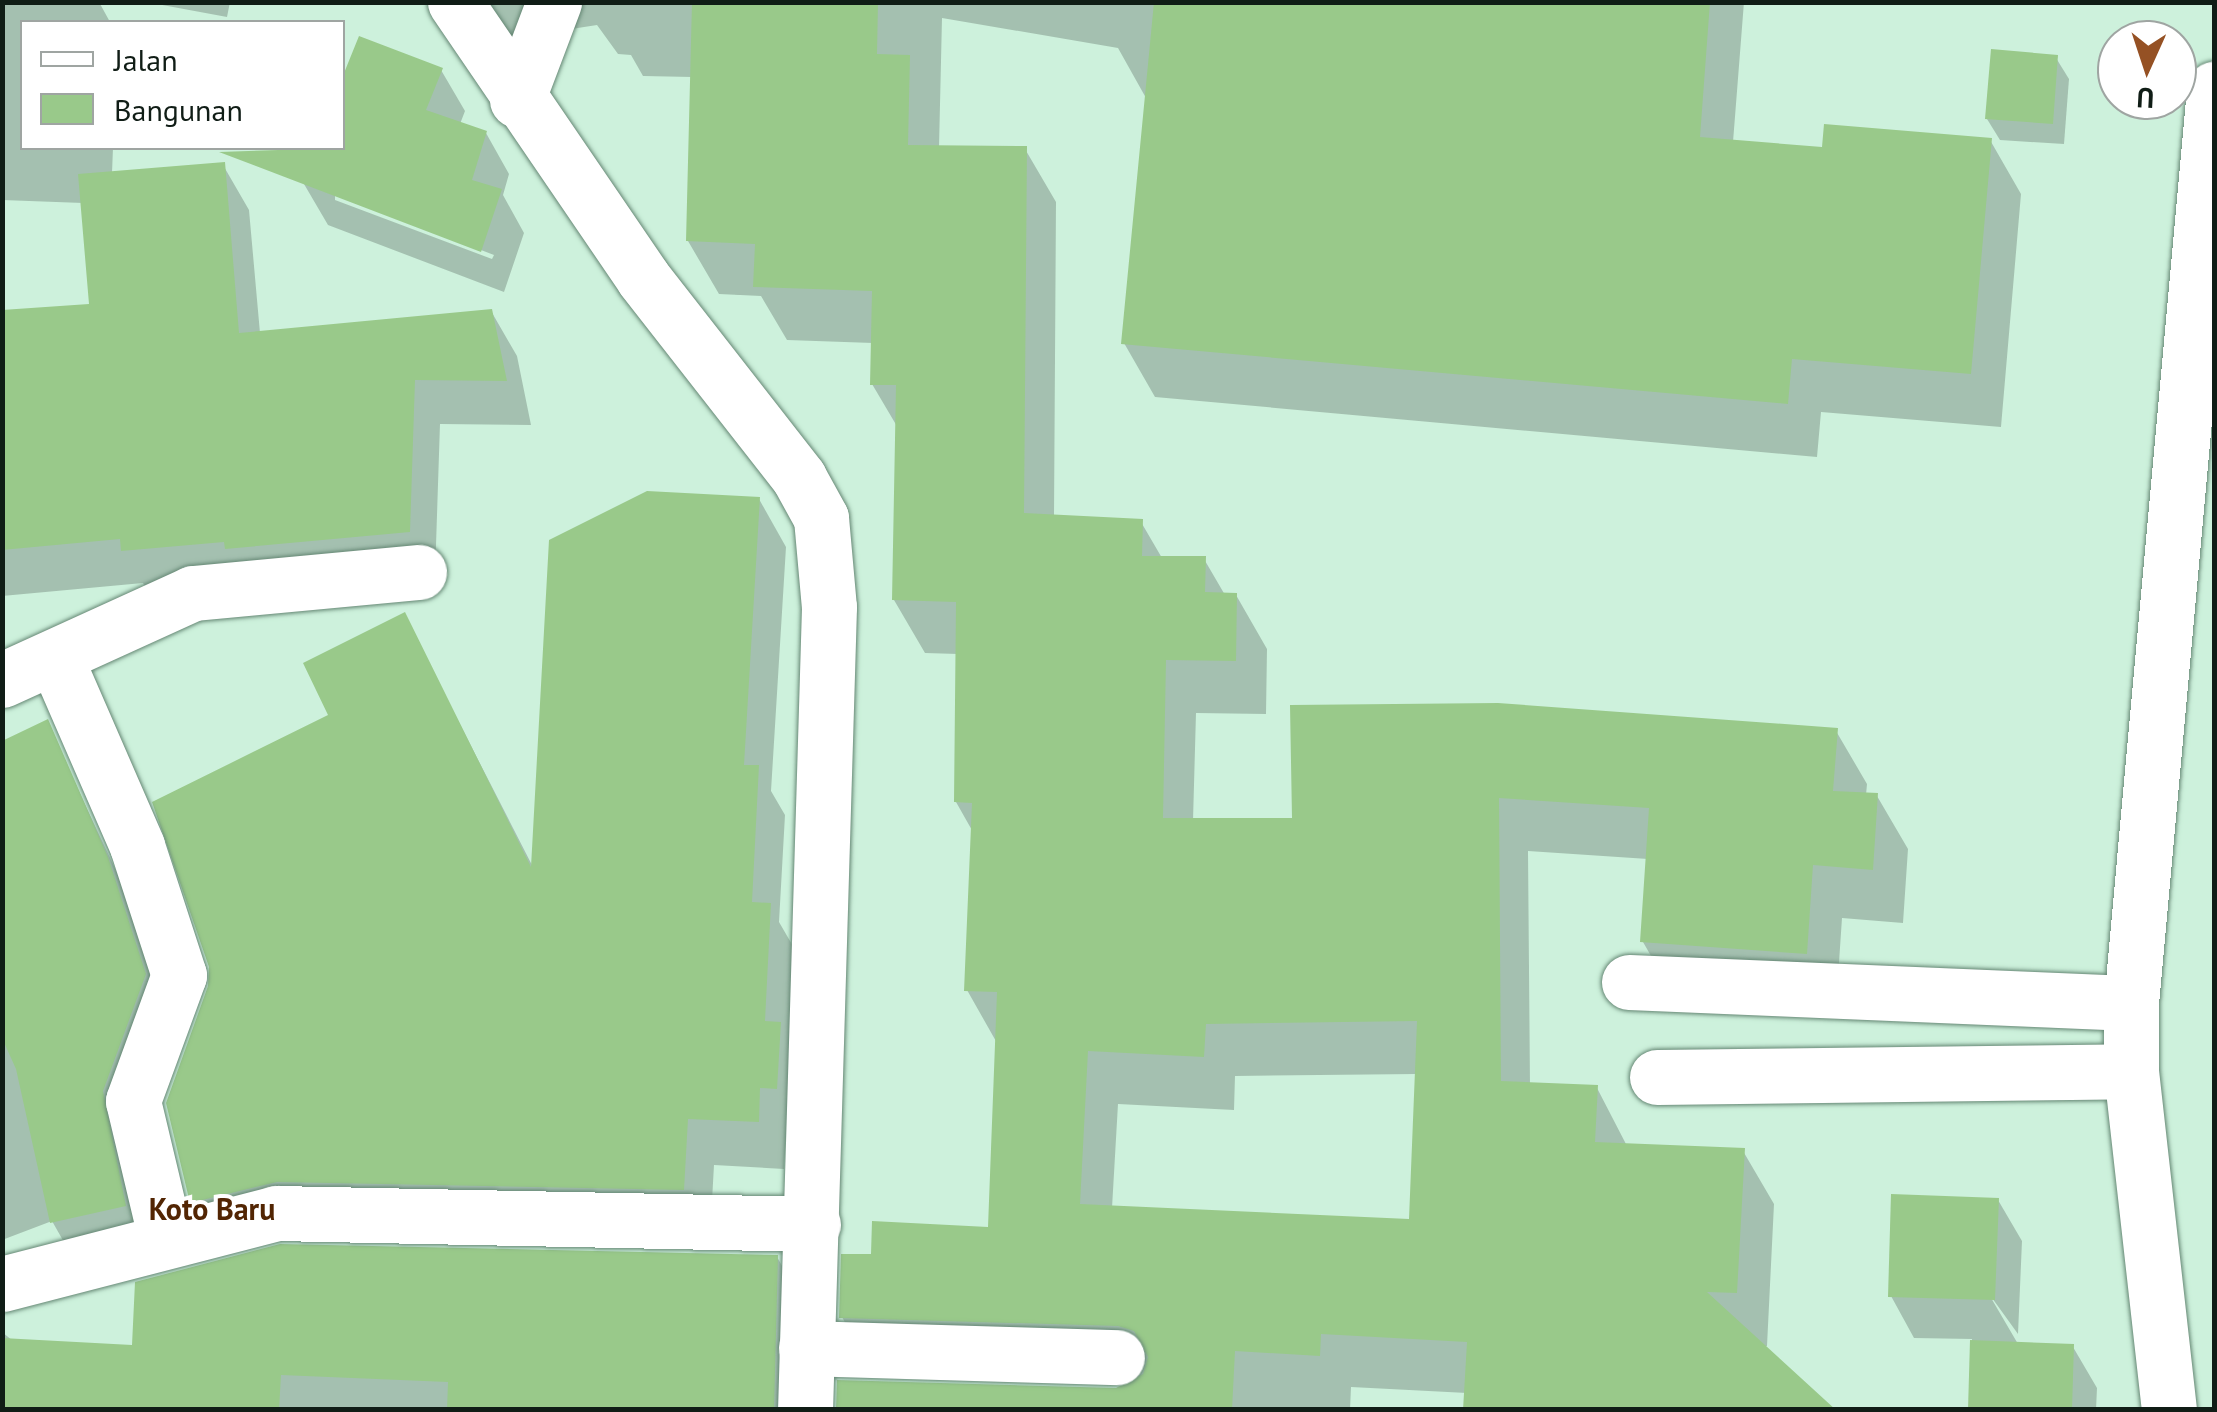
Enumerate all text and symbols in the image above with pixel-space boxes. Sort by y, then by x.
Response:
legend [20,20,345,150]
north arrow [2097,20,2197,120]
text: Jalan [114,40,178,79]
text: U [2136,80,2155,117]
text: Bangunan [114,90,243,129]
district label: Koto Baru [149,1191,275,1227]

